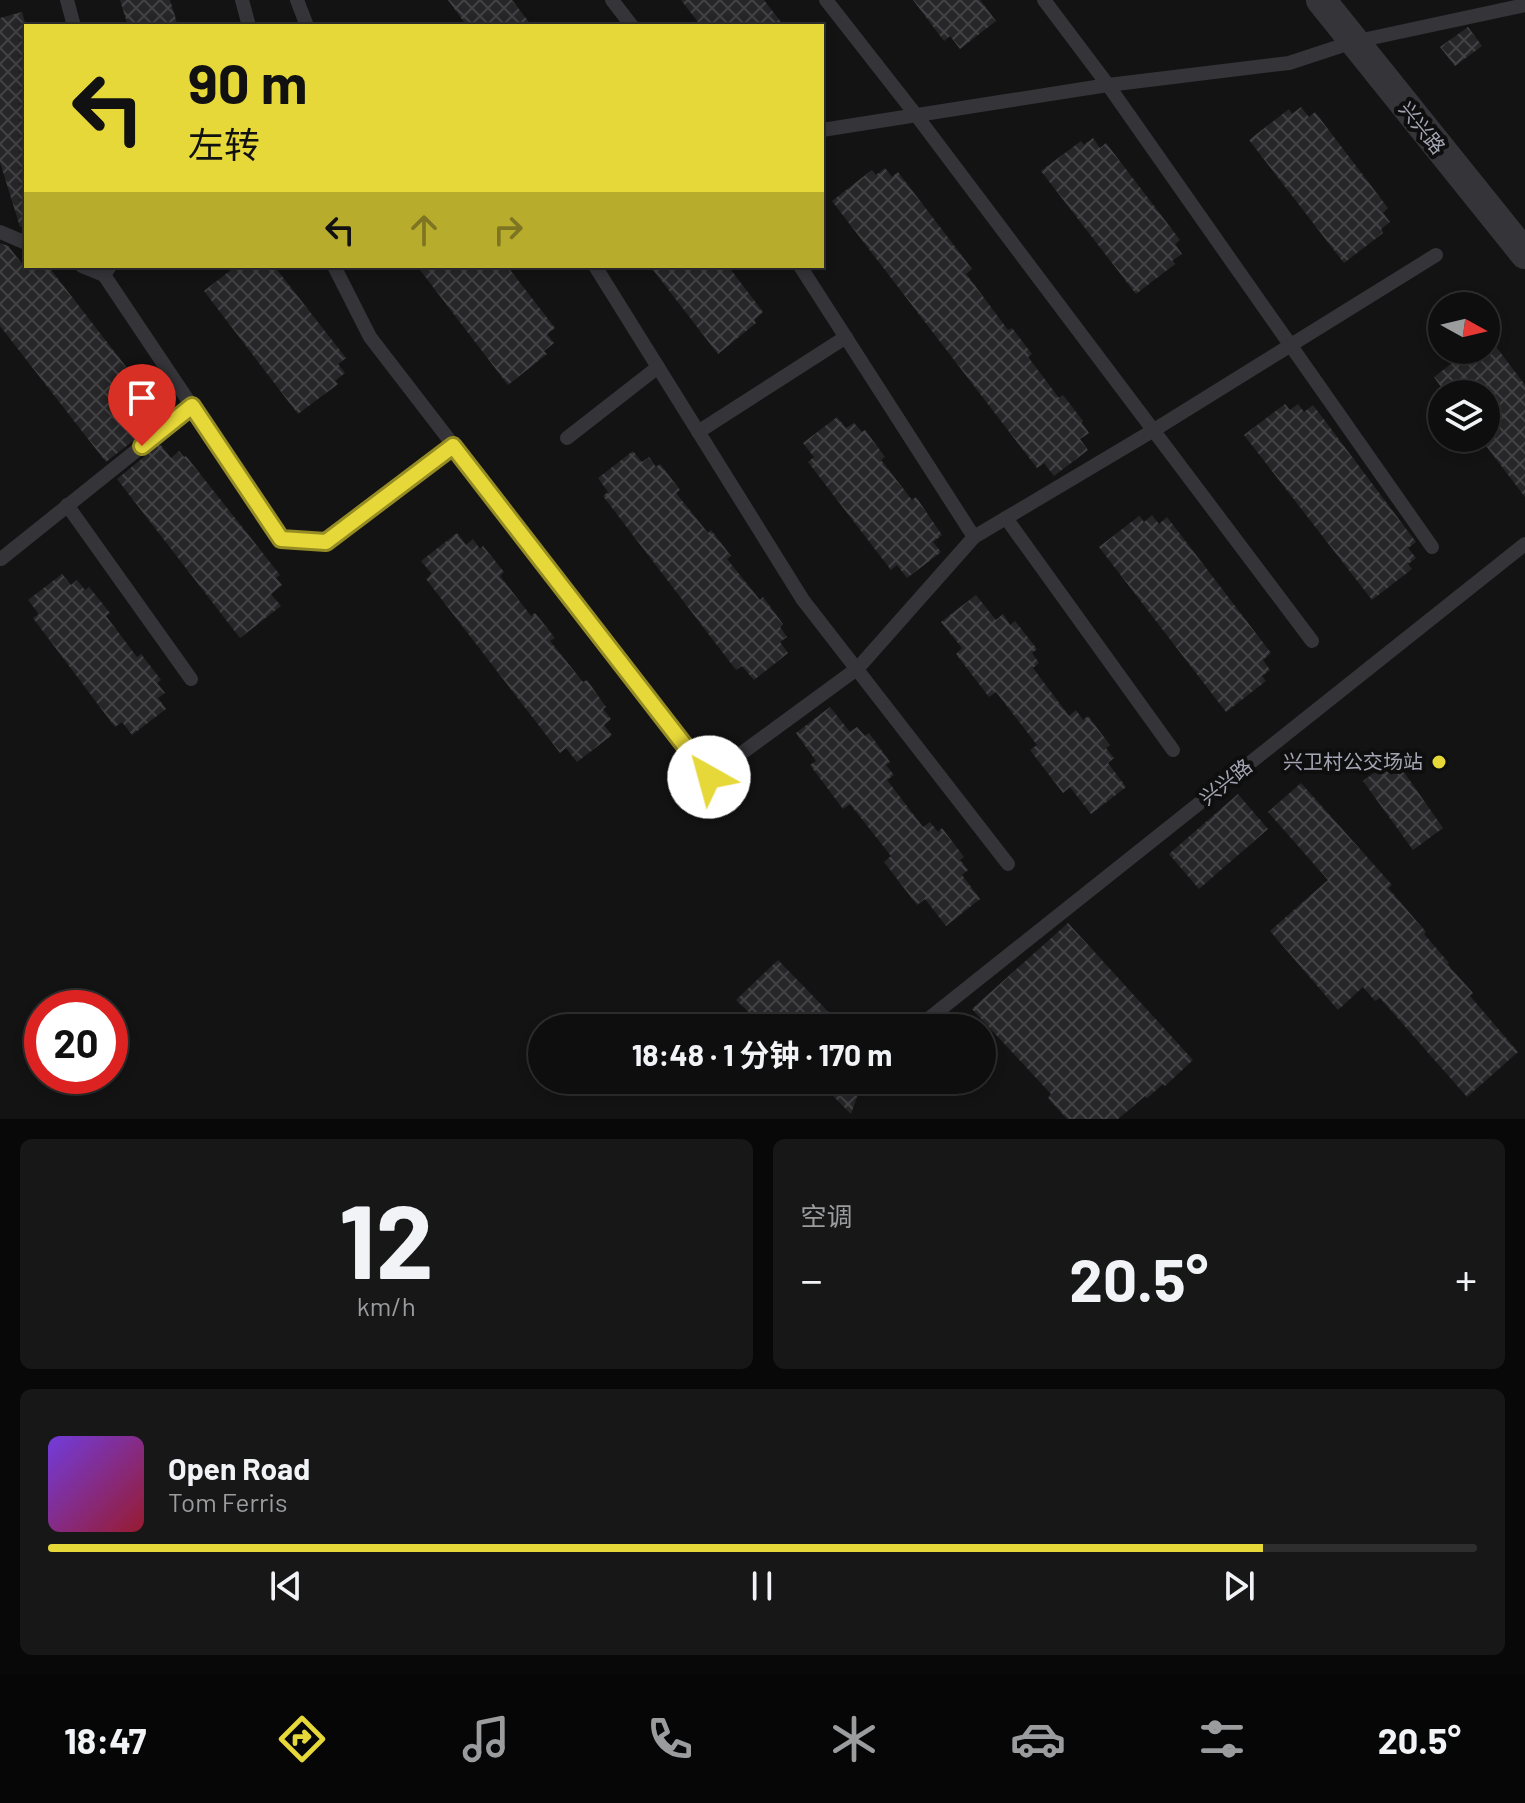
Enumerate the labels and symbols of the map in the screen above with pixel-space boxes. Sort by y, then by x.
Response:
street label: 兴兴路 [1395,97,1451,158]
north arrow [1428,292,1500,364]
pin [108,364,176,446]
position arrow [667,735,751,819]
place label: 兴卫村公交场站 [1283,749,1423,773]
street label: 兴兴路 [1195,753,1256,809]
marker: 兴卫村公交场站 [1430,753,1448,771]
speed limit sign: 20 [24,990,128,1094]

